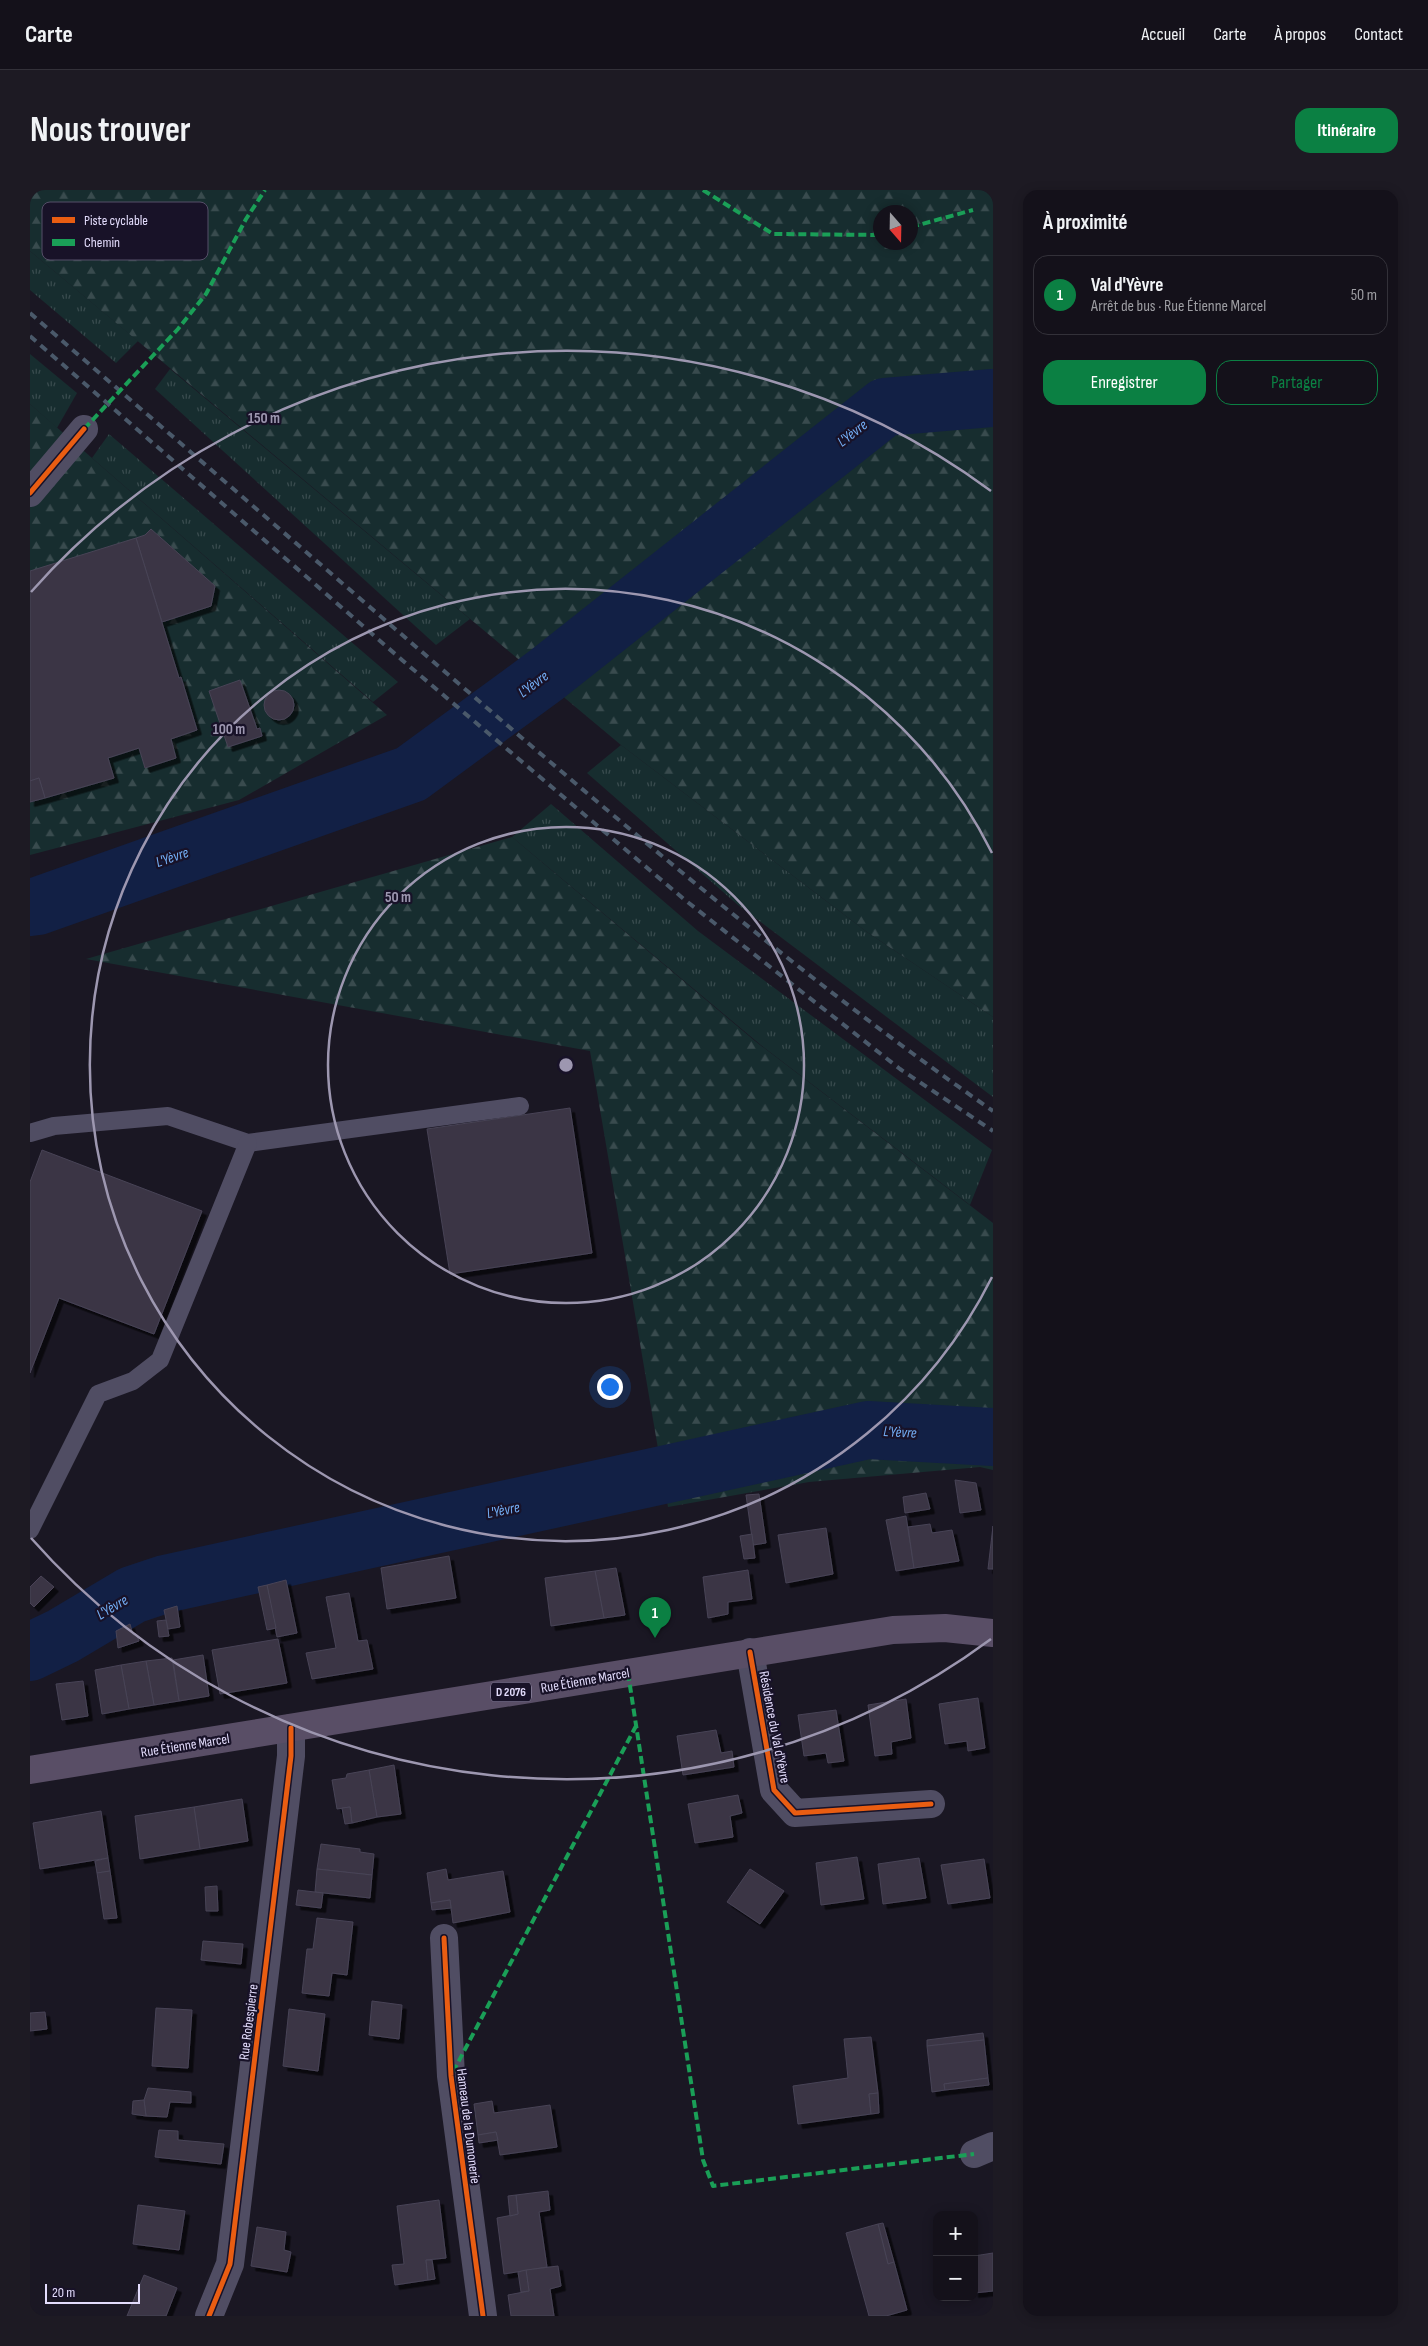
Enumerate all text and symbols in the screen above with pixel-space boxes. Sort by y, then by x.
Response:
text: Carte [25,20,73,49]
text: Accueil [1141,24,1185,45]
text: Carte [1213,24,1246,45]
text: À propos [1274,24,1326,45]
text: Contact [1354,24,1403,45]
button: Itinéraire [1295,108,1398,153]
text: Nous trouver [30,109,191,152]
legend [42,202,208,260]
north arrow [873,205,918,250]
text: À proximité [1043,210,1128,235]
text: Piste cyclable [84,212,148,229]
text: Chemin [84,234,120,251]
text: Val d'Yèvre [1091,274,1163,297]
text: 1 [1057,286,1063,305]
text: 50 m [1351,286,1377,305]
text: Arrêt de bus · Rue Étienne Marcel [1091,297,1266,316]
button: Enregistrer [1043,360,1206,405]
button: Partager [1216,360,1378,405]
text: 150 m [248,409,280,428]
water label: L'Yèvre [833,416,871,451]
water label: L'Yèvre [514,667,553,702]
text: 100 m [213,720,245,739]
water label: L'Yèvre [153,843,191,872]
text: 50 m [385,888,411,907]
centre of rings [557,1056,575,1074]
your location [597,1374,623,1400]
water label: L'Yèvre [883,1422,917,1443]
water label: L'Yèvre [485,1498,522,1523]
water label: L'Yèvre [93,1591,132,1624]
pin: 1 [639,1597,671,1638]
street label: Rue Étienne Marcel [539,1664,631,1697]
street label: Résidence du Val d'Yèvre [755,1670,794,1785]
road number: D 2076 [491,1682,531,1701]
street label: Rue Étienne Marcel [139,1730,231,1761]
street label: Rue Robespierre [235,1983,262,2061]
street label: Hameau de la Dumonerie [453,2068,484,2185]
map controls [933,2211,978,2301]
button: + [933,2211,978,2256]
button: − [933,2256,978,2301]
scale bar [45,2281,140,2304]
text: 20 m [52,2284,75,2301]

